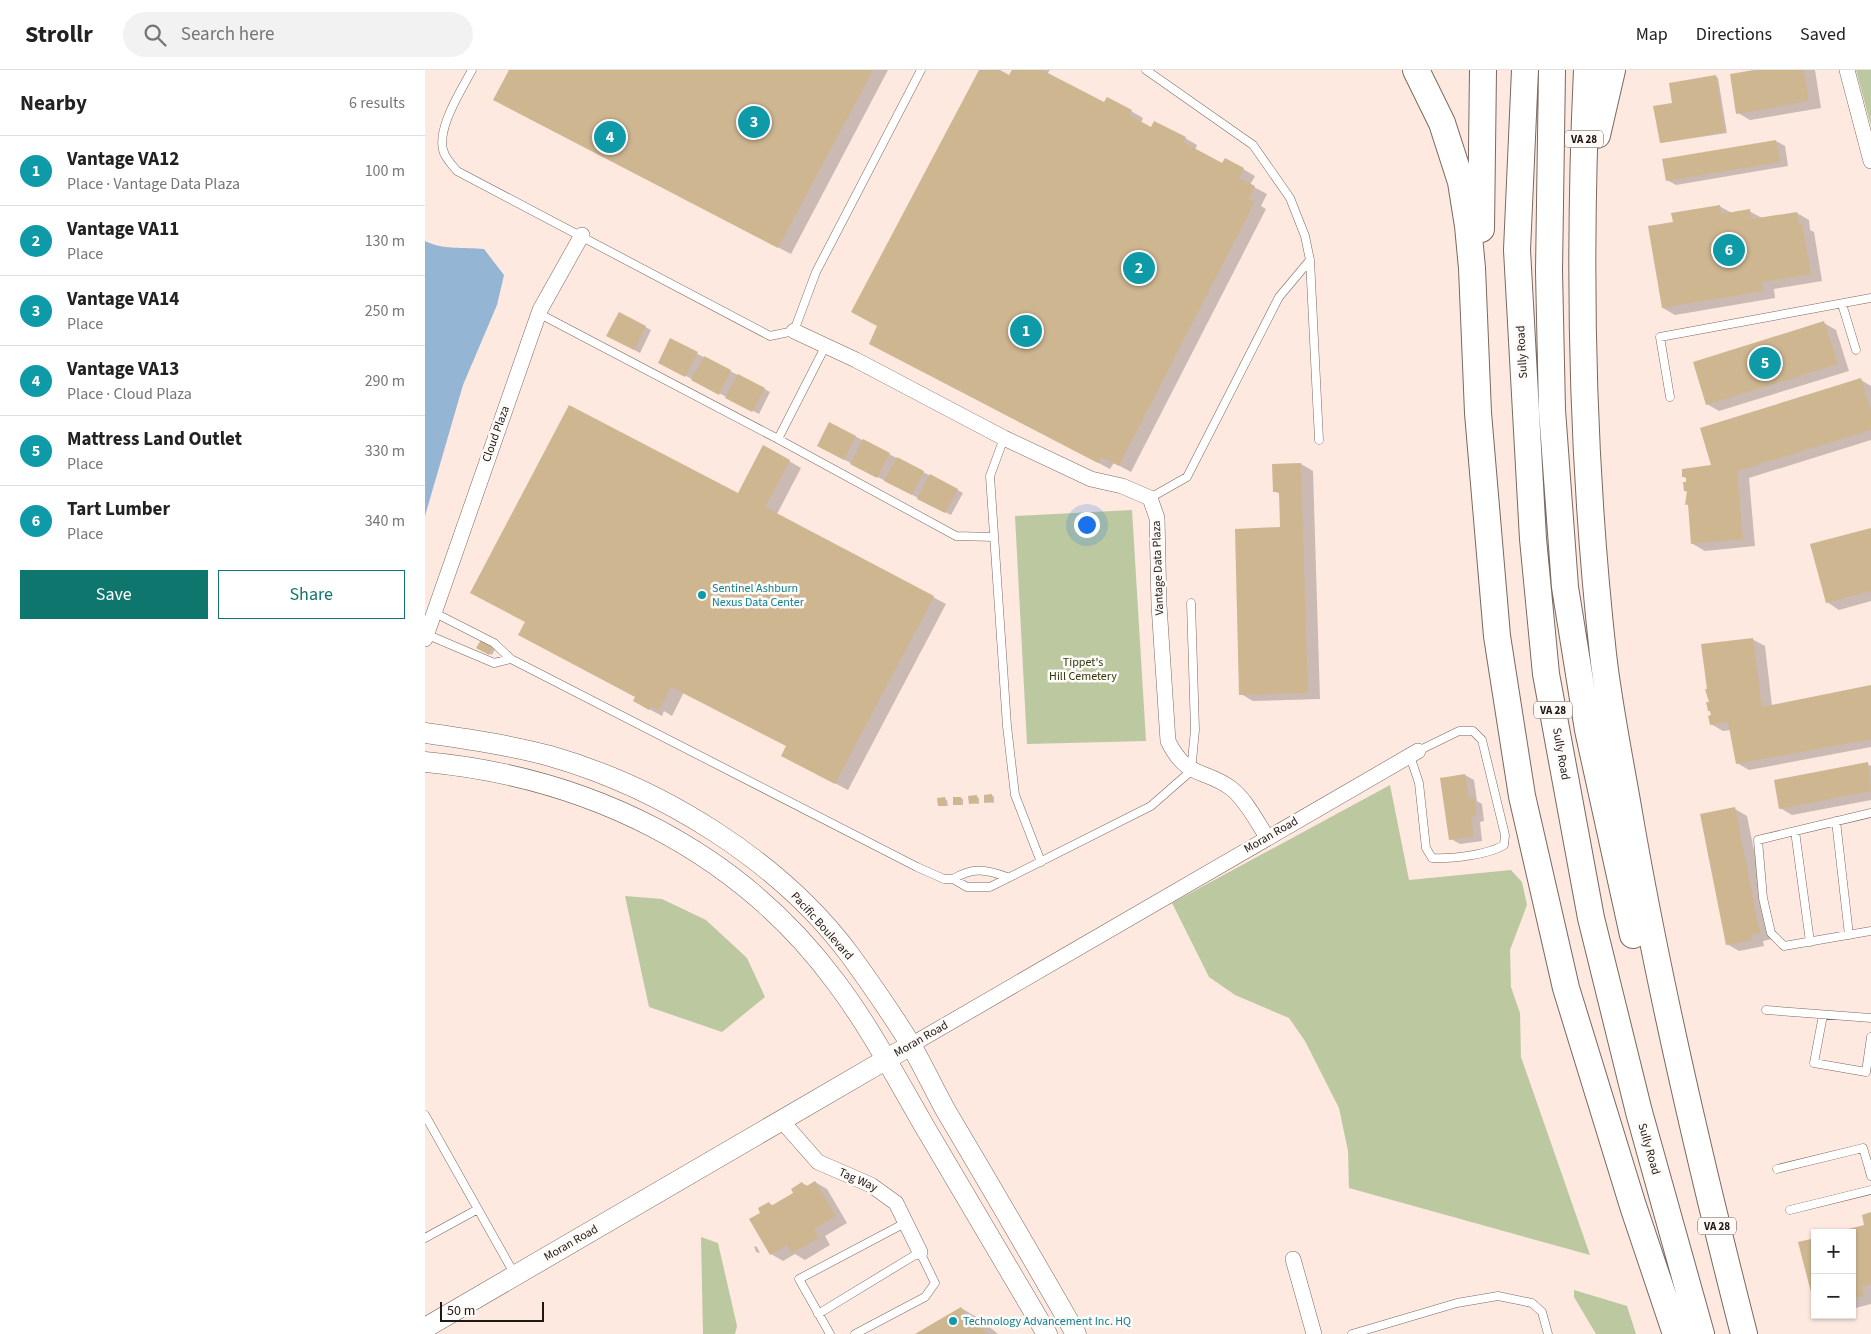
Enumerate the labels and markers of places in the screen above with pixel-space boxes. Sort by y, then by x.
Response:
pin: 3 [738,103,770,141]
pin: 4 [594,118,626,156]
pin: 6 [1713,231,1745,269]
pin: 2 [1123,249,1155,287]
pin: 1 [1010,312,1042,350]
pin: 5 [1749,344,1781,382]
place label: Sentinel Ashburn Nexus Data Center [712,580,805,611]
marker: Sentinel Ashburn Nexus Data Center [696,589,708,601]
place label: Technology Advancement Inc. HQ [963,1313,1131,1330]
marker: Technology Advancement Inc. HQ [947,1315,959,1327]

